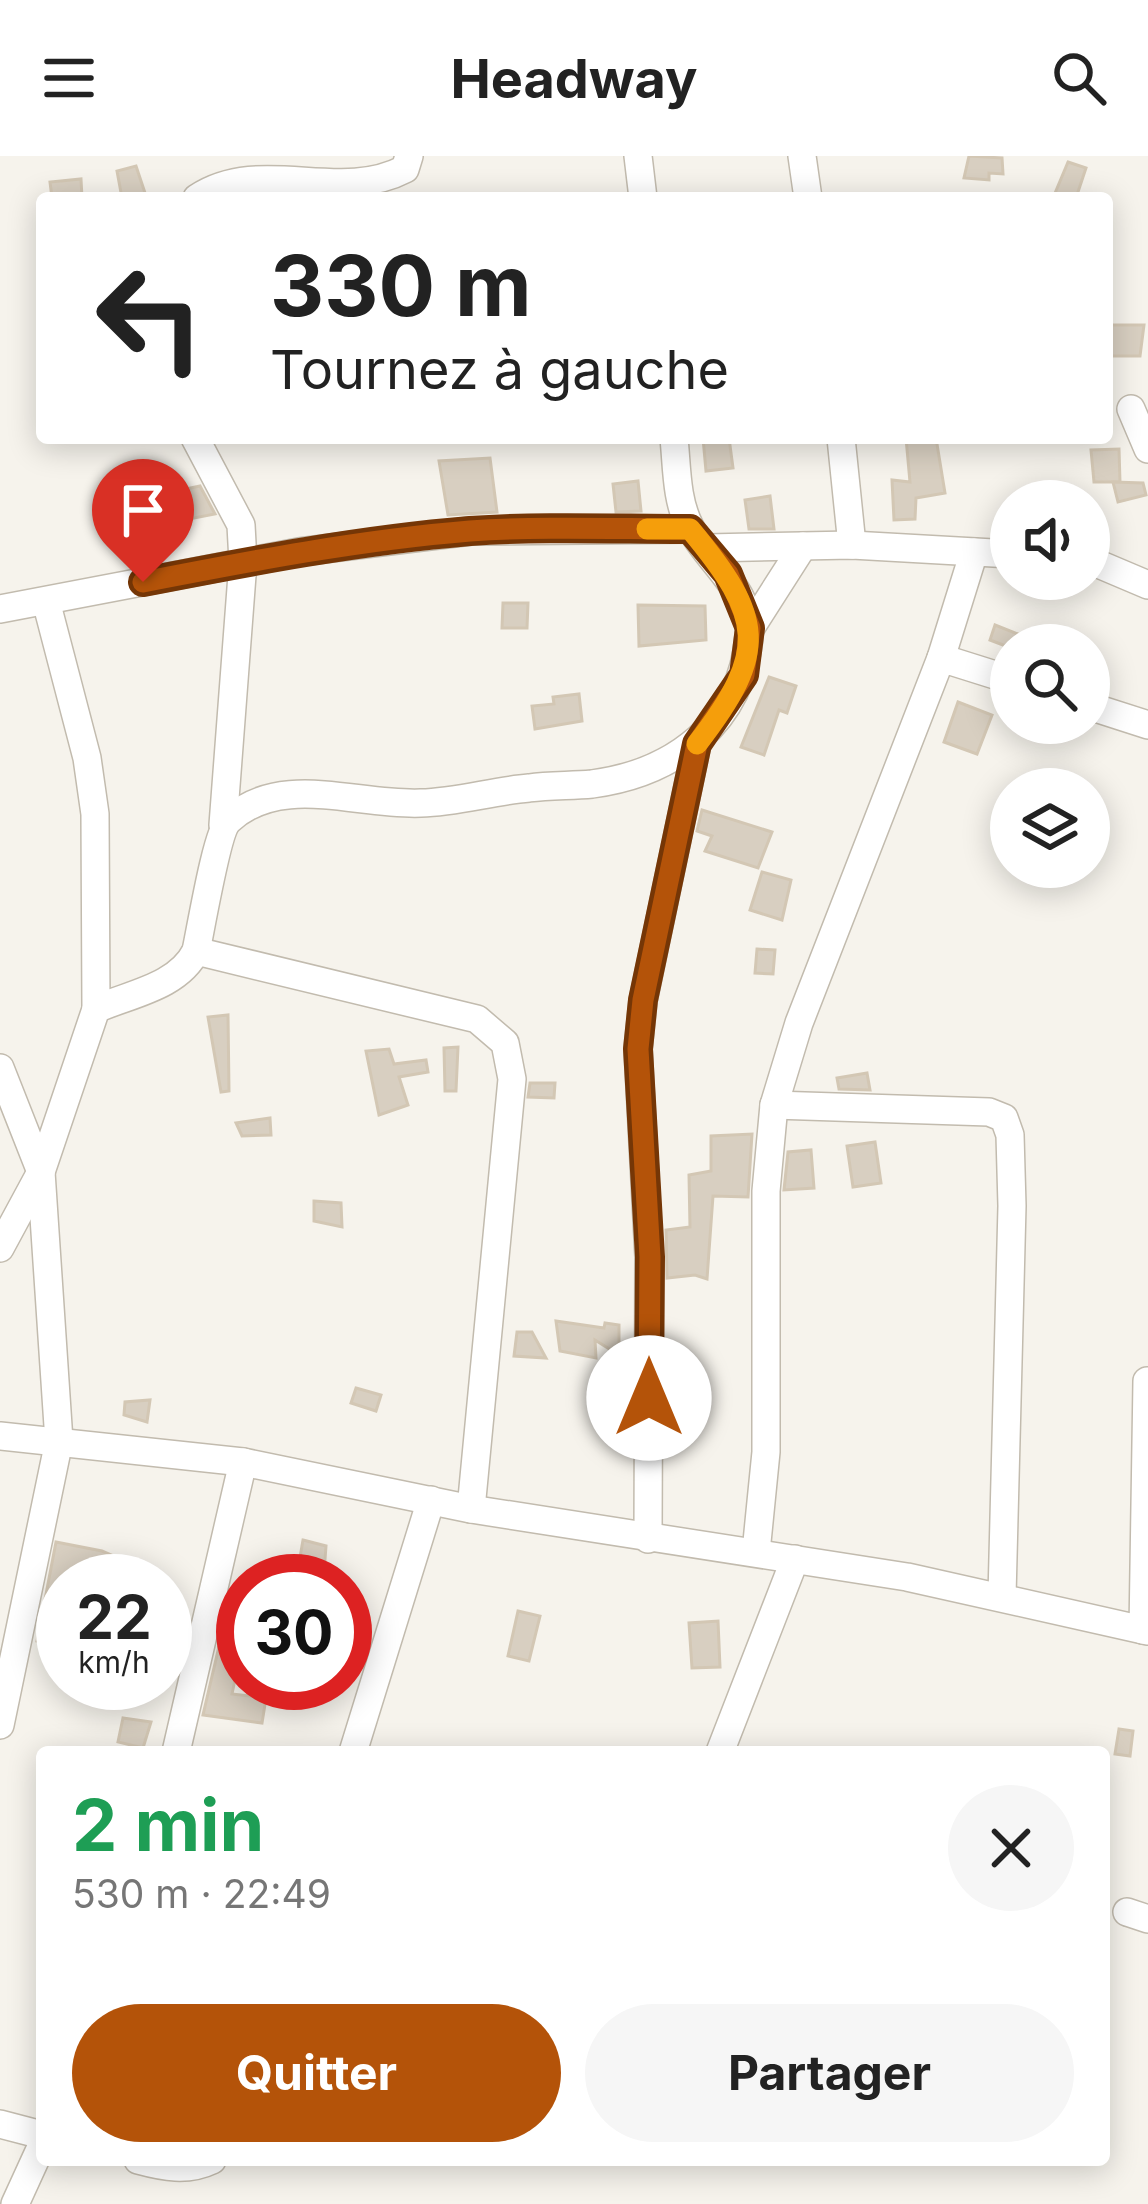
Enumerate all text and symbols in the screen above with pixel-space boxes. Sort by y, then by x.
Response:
icon: menu [36,45,102,111]
icon: search [1046,45,1112,111]
text: Headway [450,46,698,111]
text: 330 m [270,235,532,336]
icon: left [72,240,228,396]
text: Tournez à gauche [270,337,729,402]
pin [92,459,194,582]
icon: arrive [110,477,176,543]
map controls [990,480,1110,888]
button: sound [990,480,1110,600]
button: search [990,624,1110,744]
button: layers [990,768,1110,888]
position arrow [586,1335,712,1461]
speed limit sign: 30 [216,1554,372,1710]
text: 22 [76,1581,152,1653]
text: km/h [78,1644,150,1680]
text: 2 min [72,1781,264,1868]
button: close [948,1785,1074,1911]
text: 530 m · 22:49 [72,1870,331,1917]
button: Quitter [72,2004,561,2142]
button: Partager [585,2004,1074,2142]

